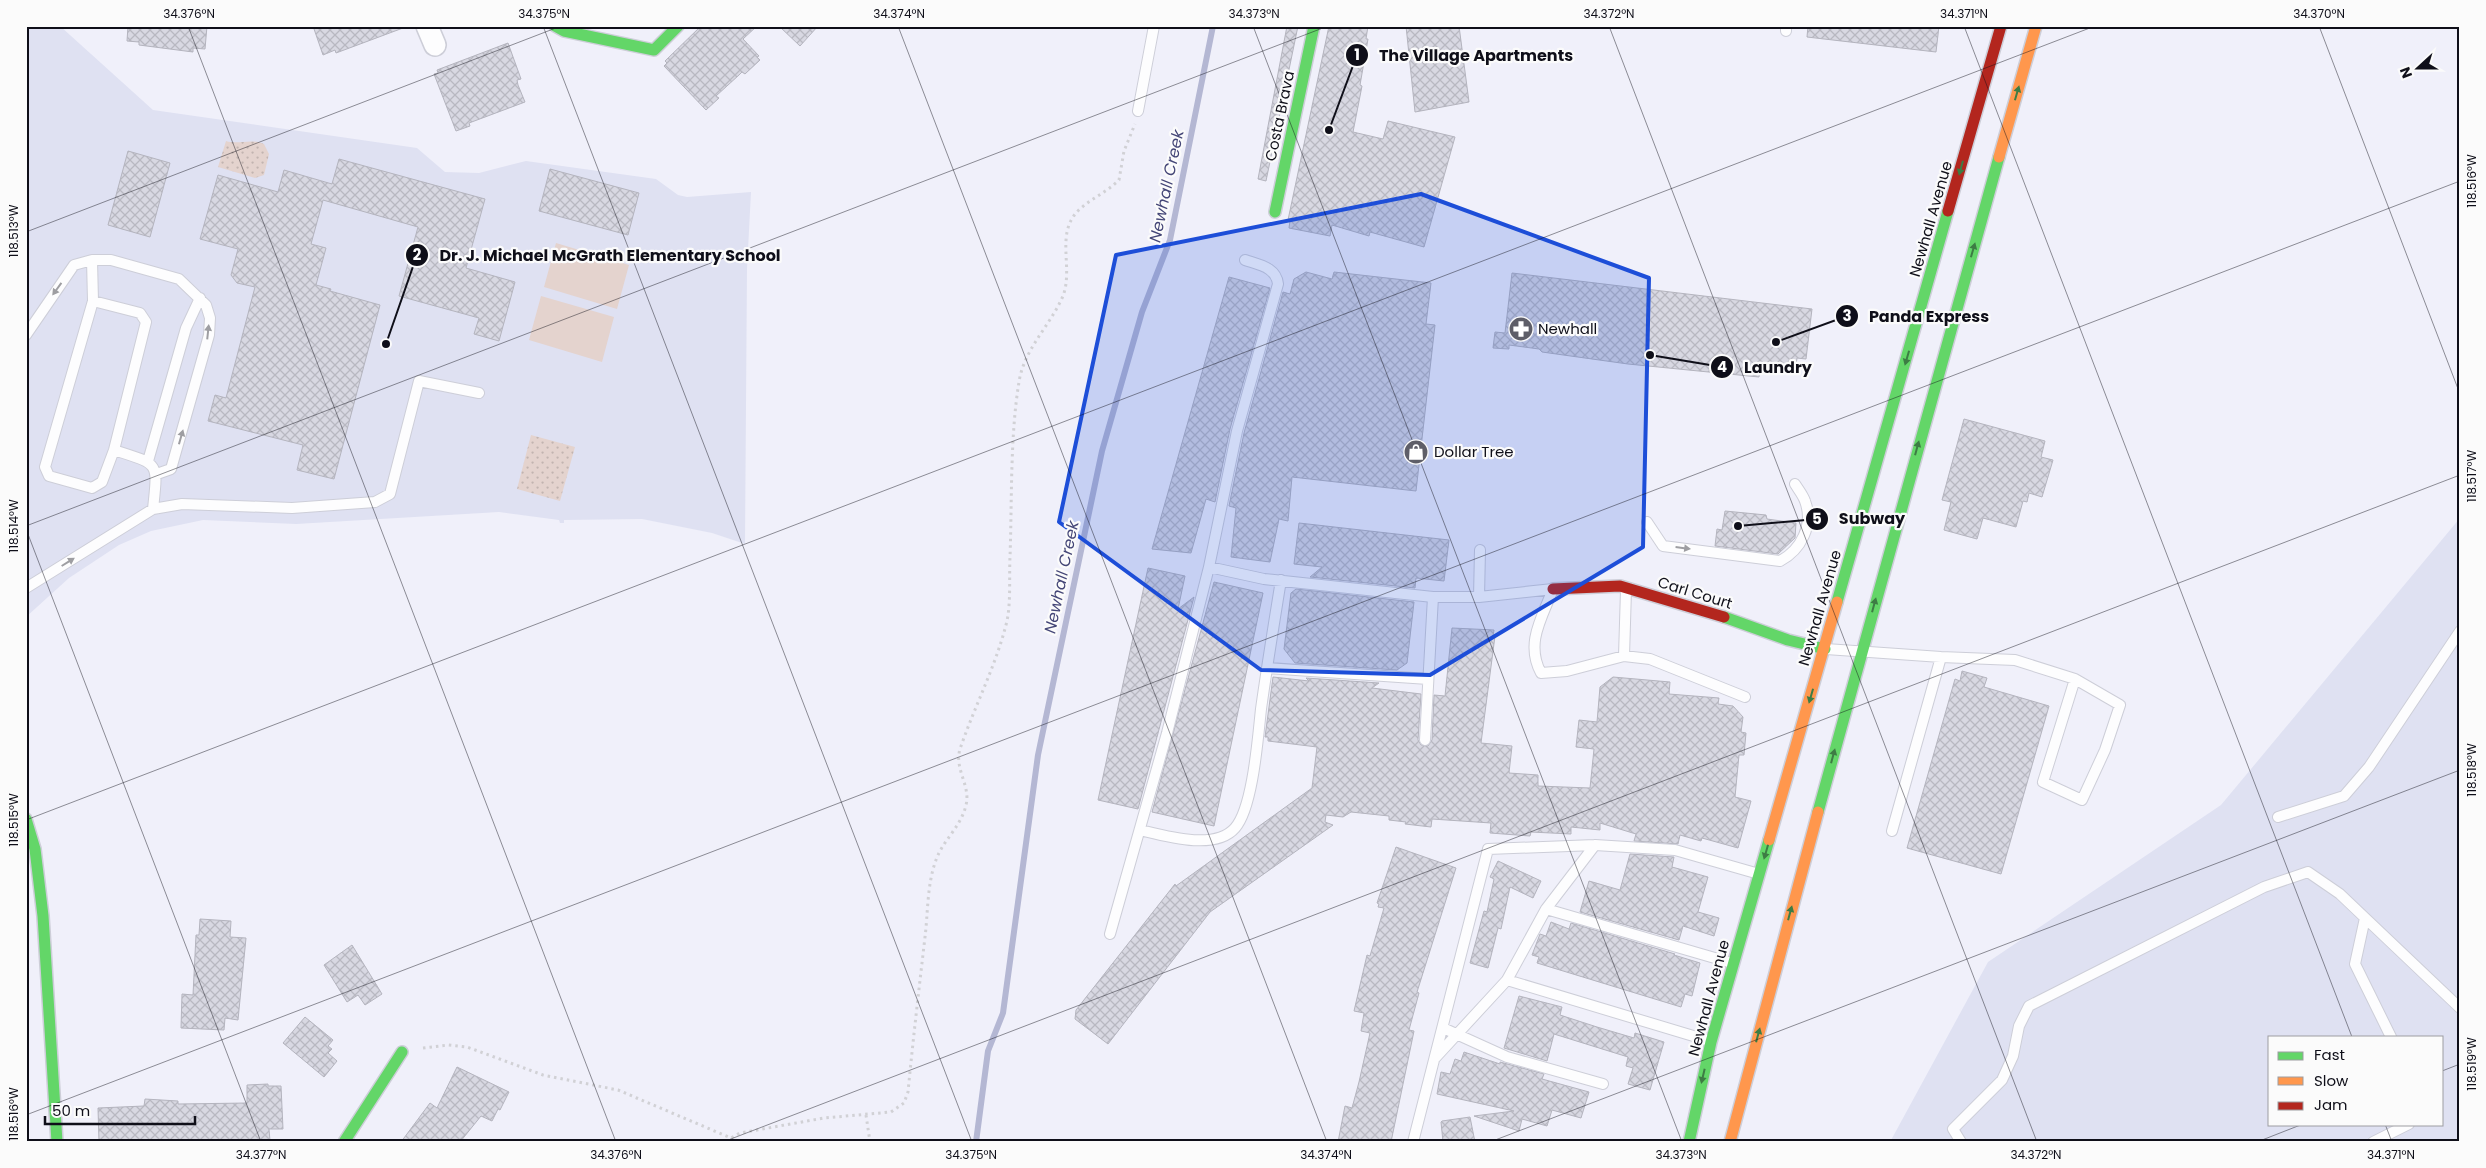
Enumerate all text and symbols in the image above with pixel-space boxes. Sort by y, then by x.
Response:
text: 34.376°N [163,5,215,22]
text: 34.375°N [518,5,570,22]
text: 34.374°N [873,5,925,22]
text: 34.373°N [1228,5,1280,22]
text: 34.372°N [1583,5,1635,22]
text: 34.371°N [1940,5,1988,22]
text: 34.370°N [2293,5,2345,22]
callout: The Village Apartments [1344,40,1583,71]
north arrow [2394,42,2444,92]
text: 1 [1354,44,1360,65]
text: The Village Apartments [1379,44,1573,67]
text: N [2395,64,2417,81]
street label: Costa Brava [1260,69,1299,163]
one-way arrow [2013,86,2021,101]
water label: Newhall Creek [1143,127,1190,244]
text: 118.516°W [2463,154,2480,208]
street label: Newhall Avenue [1904,158,1957,279]
one-way arrow [1956,160,1964,175]
text: 118.513°W [5,204,22,257]
callout: Dr. J. Michael McGrath Elementary School [404,240,790,271]
one-way arrow [1969,242,1977,257]
text: 2 [413,244,422,265]
text: Dr. J. Michael McGrath Elementary School [439,244,781,267]
one-way arrow [52,283,62,296]
callout: Panda Express [1834,301,1999,332]
text: 3 [1842,305,1852,326]
text: Panda Express [1869,305,1989,328]
pharmacy icon: Newhall [1508,316,1534,342]
place label: Newhall [1538,318,1597,339]
one-way arrow [204,324,212,340]
one-way arrow [1903,350,1911,365]
callout: Laundry [1709,351,1822,382]
text: 4 [1717,356,1727,377]
text: Laundry [1744,356,1813,379]
one-way arrow [177,429,185,444]
shop icon: Dollar Tree [1403,439,1429,465]
one-way arrow [1913,440,1921,456]
place label: Dollar Tree [1434,441,1514,462]
text: 118.517°W [2463,450,2480,502]
text: 118.514°W [5,499,22,553]
callout: Subway [1804,503,1916,534]
text: Subway [1839,507,1906,530]
text: 5 [1812,508,1822,529]
water label: Newhall Creek [1038,518,1085,635]
one-way arrow [1676,544,1692,552]
street label: Newhall Avenue [1793,547,1846,668]
one-way arrow [61,558,74,567]
street label: Carl Court [1655,571,1735,614]
one-way arrow [1870,597,1878,612]
one-way arrow [1807,688,1815,703]
text: 118.518°W [2463,743,2480,797]
one-way arrow [1829,749,1837,764]
text: 118.515°W [5,793,22,847]
one-way arrow [1762,844,1770,859]
one-way arrow [1787,906,1795,921]
street label: Newhall Avenue [1683,937,1734,1058]
one-way arrow [1754,1027,1762,1042]
legend [2268,1036,2444,1126]
text: 118.519°W [2463,1037,2480,1091]
text: Fast [2314,1044,2345,1065]
one-way arrow [1699,1068,1707,1084]
text: Slow [2314,1070,2349,1091]
text: 118.516°W [5,1087,22,1141]
scale bar [45,1093,195,1125]
text: Jam [2314,1094,2348,1115]
text: 50 m [52,1100,90,1121]
text: 34.377°N [236,1146,286,1163]
text: 34.376°N [590,1146,642,1163]
text: 34.375°N [945,1146,997,1163]
text: 34.374°N [1300,1146,1352,1163]
text: 34.373°N [1655,1146,1707,1163]
text: 34.372°N [2010,1146,2062,1163]
text: 34.371°N [2367,1146,2415,1163]

